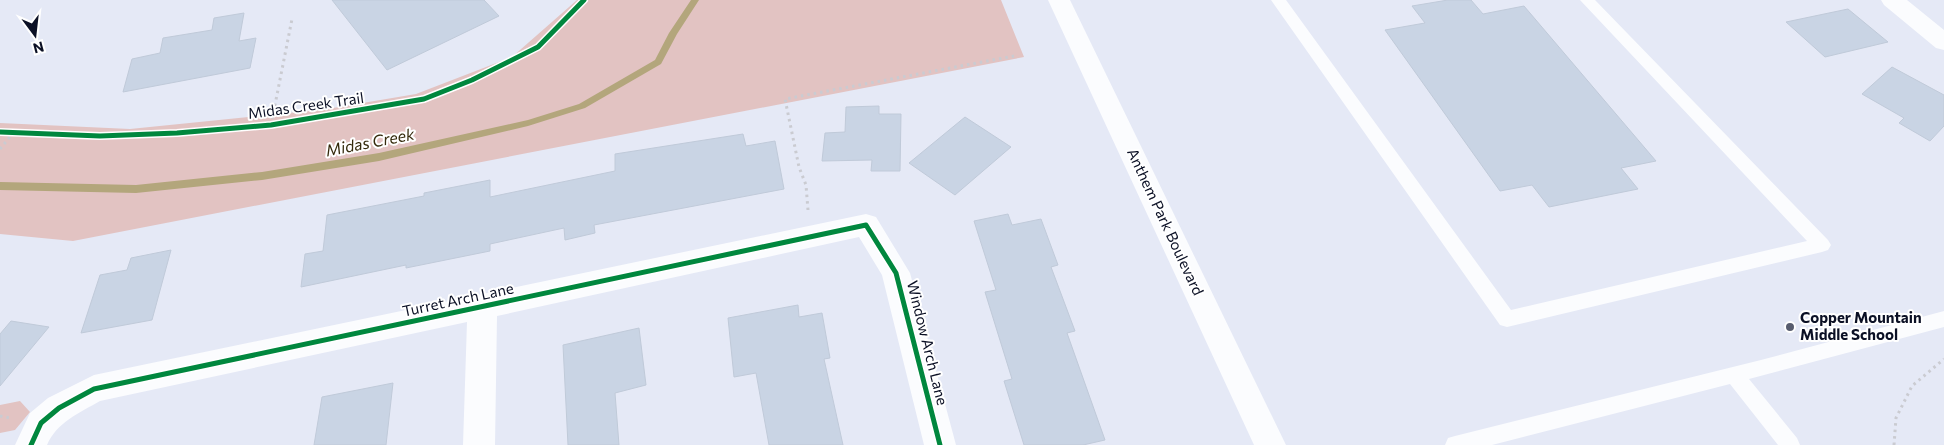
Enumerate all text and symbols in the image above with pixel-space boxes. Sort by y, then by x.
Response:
north arrow [10,10,60,60]
text: N [31,38,46,58]
street label: Midas Creek Trail [247,88,365,122]
water label: Midas Creek [324,124,416,159]
street label: Anthem Park Boulevard [1124,145,1208,298]
street label: Turret Arch Lane [401,278,515,320]
street label: Window Arch Lane [904,279,952,407]
place label: Copper Mountain Middle School [1800,308,1922,343]
marker: Copper Mountain Middle School [1784,321,1796,333]

